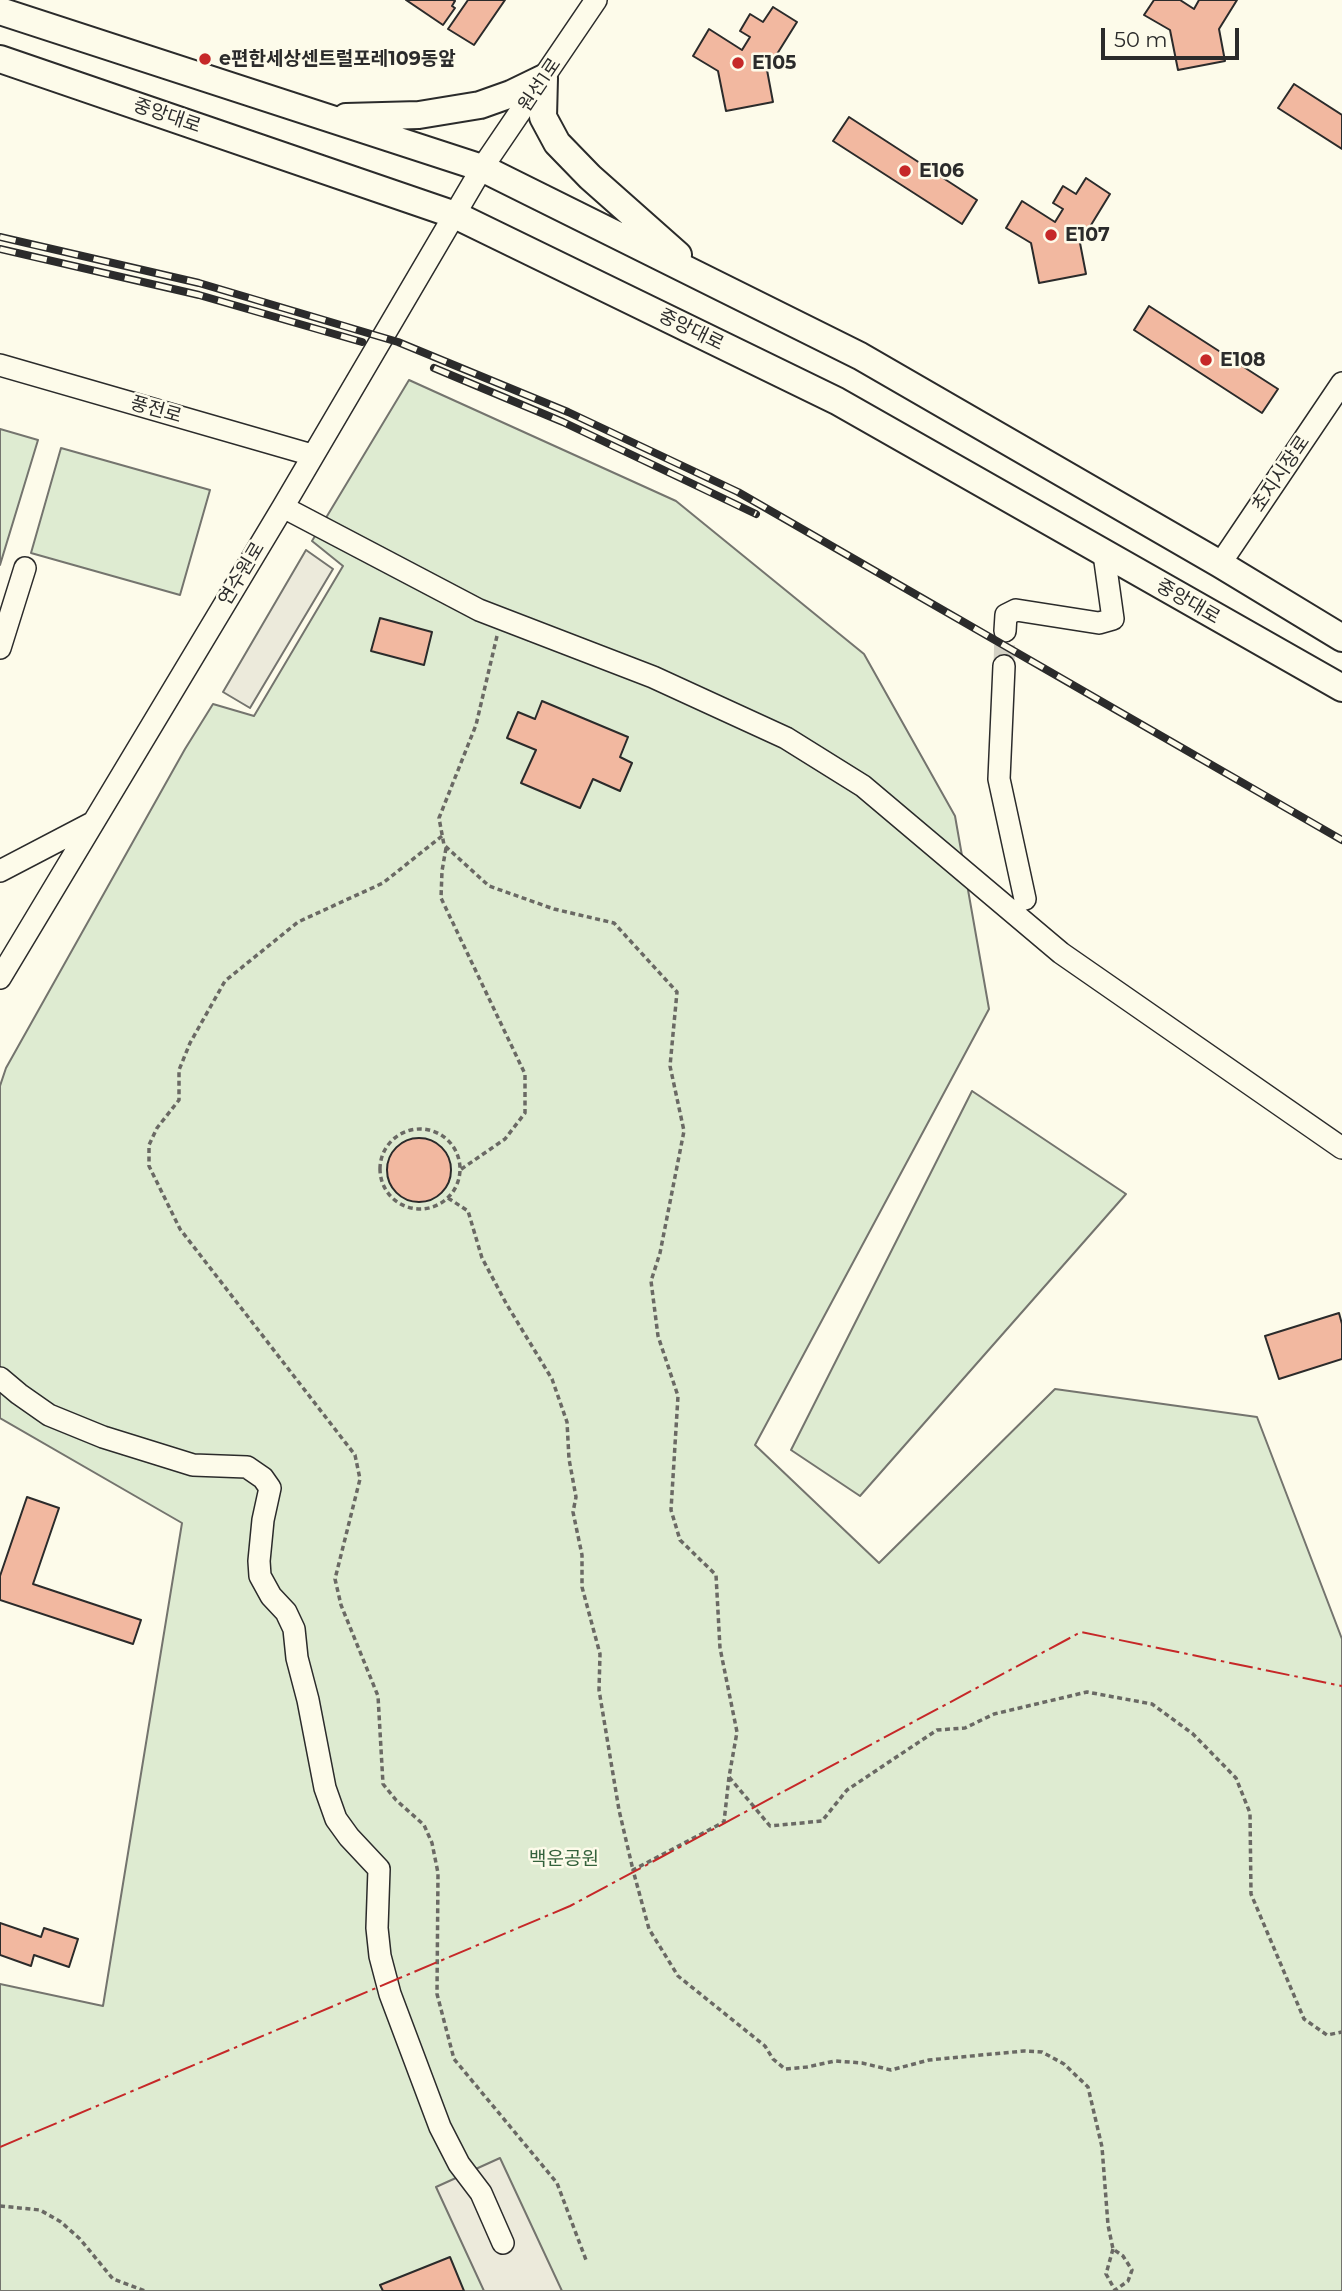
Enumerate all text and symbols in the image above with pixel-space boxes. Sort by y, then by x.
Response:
scale bar [1104,14,1242,58]
text: 50 m [1114,27,1168,52]
place label: e편한세상센트럴포레109동앞 [219,48,456,70]
marker: e편한세상센트럴포레109동앞 [197,51,213,67]
place label: E105 [752,52,796,74]
street label: 원선1로 [514,54,566,116]
marker: E105 [730,55,746,71]
street label: 중앙대로 [130,94,204,138]
place label: E106 [919,160,964,182]
marker: E106 [897,163,913,179]
place label: E107 [1065,224,1110,246]
marker: E107 [1043,227,1059,243]
street label: 중앙대로 [655,304,727,356]
place label: E108 [1220,349,1266,371]
marker: E108 [1198,352,1214,368]
street label: 풍전로 [128,392,184,428]
street label: 초지시장로 [1247,431,1315,517]
street label: 연수원로 [214,538,270,610]
street label: 중앙대로 [1152,575,1224,629]
park label: 백운공원 [529,1848,599,1870]

